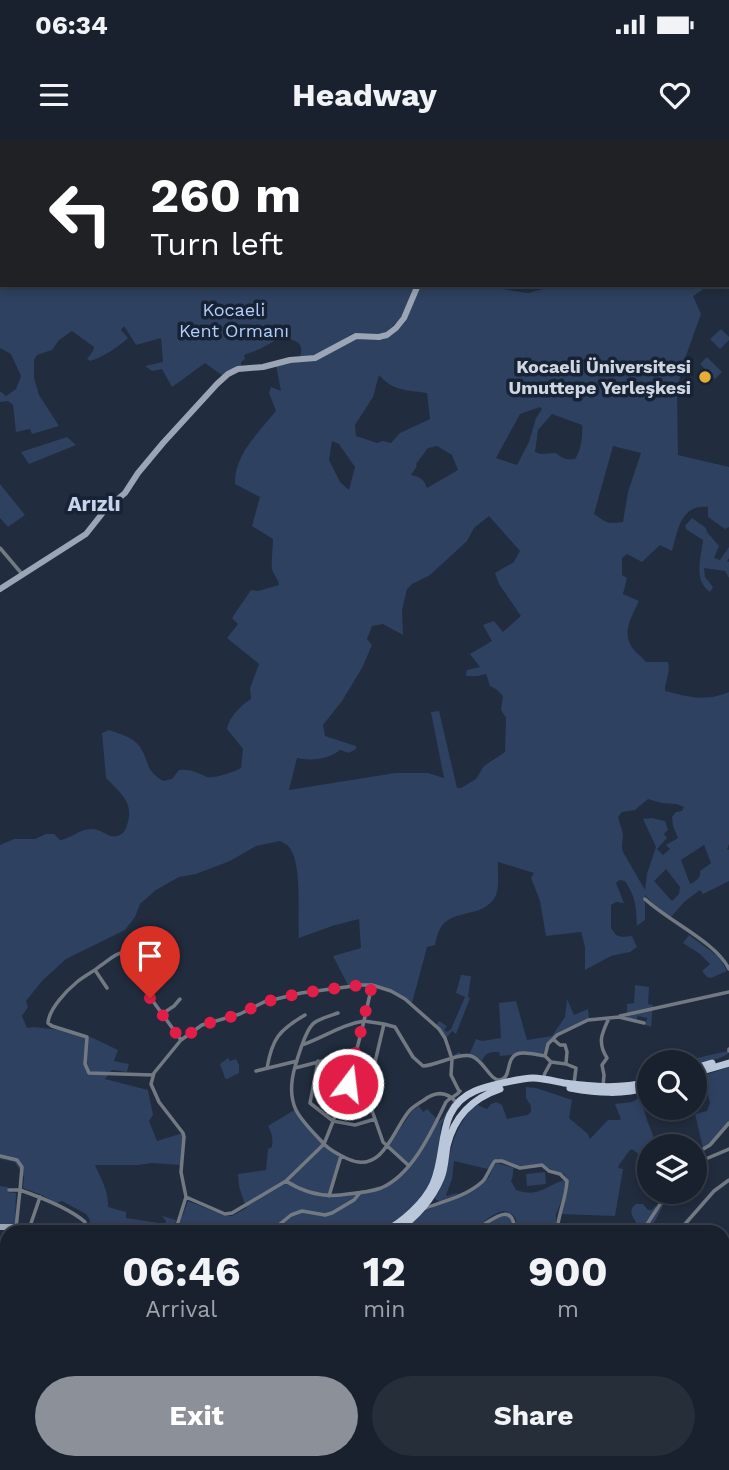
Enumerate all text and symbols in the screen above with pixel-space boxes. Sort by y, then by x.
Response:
text: 06:34 [35,10,108,40]
icon: menu [35,76,73,114]
text: Headway [292,76,437,114]
icon: heart [656,76,694,114]
text: 260 m [150,166,301,224]
icon: left [35,168,126,259]
text: Turn left [150,225,283,263]
park label: Kocaeli Kent Ormanı [179,299,289,341]
place label: Kocaeli Üniversitesi Umuttepe Yerleşkesi [508,356,691,398]
marker: Kocaeli Üniversitesi Umuttepe Yerleşkesi [697,369,713,385]
district label: Arızlı [67,491,121,516]
pin [120,926,180,998]
icon: arrive [131,937,169,975]
position arrow [311,1047,385,1121]
map controls [637,1050,707,1204]
button: search [637,1050,707,1120]
button: layers [637,1134,707,1204]
text: 06:46 [122,1247,241,1296]
text: 12 [363,1247,406,1296]
text: 900 [528,1247,608,1296]
text: Arrival [145,1296,217,1323]
text: min [363,1296,405,1323]
text: m [557,1296,579,1323]
button: Exit [35,1376,358,1456]
button: Share [372,1376,695,1456]

